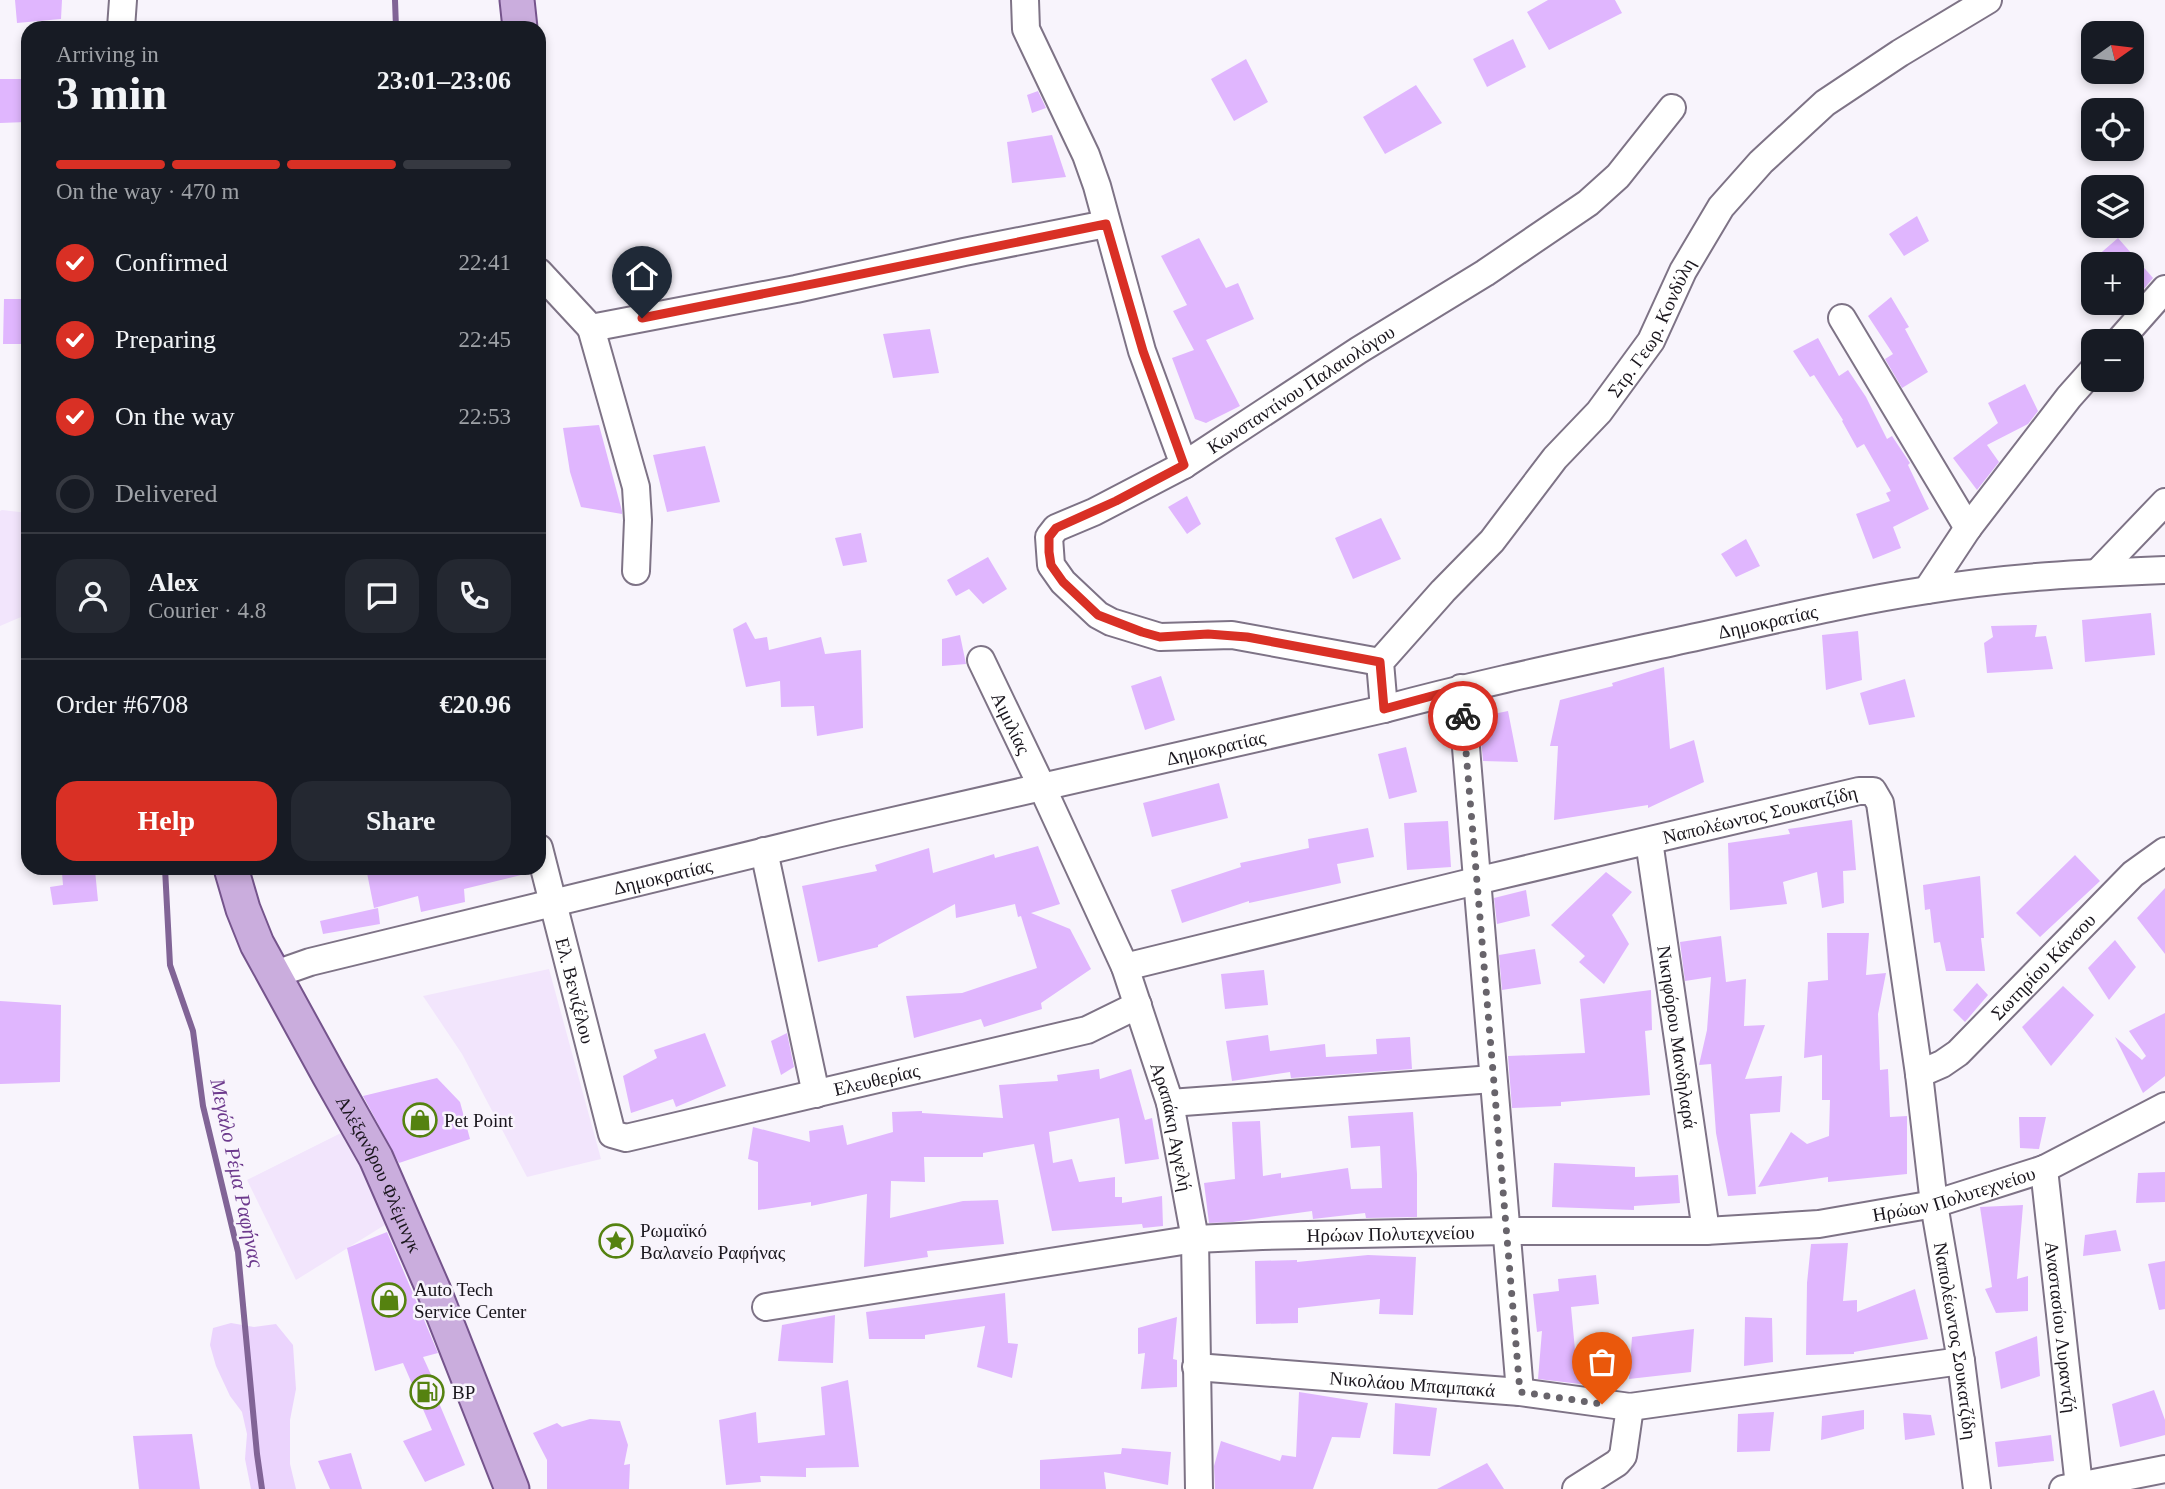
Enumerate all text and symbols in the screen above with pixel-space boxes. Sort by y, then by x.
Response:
north arrow [2081,21,2144,84]
map controls [2081,21,2144,392]
text: Arriving in [56,42,159,67]
text: 23:01–23:06 [377,66,511,95]
text: 3 min [56,68,167,119]
button: locate [2081,98,2144,161]
button: layers [2081,175,2144,238]
text: On the way · 470 m [56,179,239,204]
icon: check [56,244,94,282]
pin [612,246,672,318]
text: Confirmed [115,248,228,277]
text: 22:41 [459,250,511,275]
button: + [2081,252,2144,315]
street label: Στρ. Γεωρ. Κονδύλη [1604,254,1699,401]
icon: home [623,257,661,295]
icon: check [56,321,94,359]
street label: Κωνσταντίνου Παλαιολόγου [1203,321,1398,458]
text: Preparing [115,325,216,354]
text: 22:45 [459,327,511,352]
button: − [2081,329,2144,392]
icon: check [56,398,94,436]
text: On the way [115,402,235,431]
text: 22:53 [459,404,511,429]
text: Delivered [115,479,218,508]
button: person [56,559,130,633]
button: chat [345,559,419,633]
button: phone [437,559,511,633]
text: Alex [148,568,199,597]
text: Courier · 4.8 [148,598,266,623]
street label: Δημοκρατίας [1716,601,1820,643]
courier [1428,681,1498,751]
street label: Αιμιλίας [987,689,1035,758]
text: Order #6708 [56,690,188,719]
text: €20.96 [440,690,511,719]
icon: bike [1444,697,1482,735]
street label: Δημοκρατίας [1164,726,1268,769]
button: Help [56,781,277,861]
button: Share [291,781,511,861]
street label: Ναπολέωντος Σουκατζίδη [1661,782,1859,848]
street label: Δημοκρατίας [611,854,715,899]
street label: Σωτηρίου Κάνσου [1987,909,2100,1024]
street label: Ελ. Βενιζέλου [551,935,598,1046]
street label: Νικηφόρου Μανδηλαρά [1653,944,1701,1130]
street label: Ελευθερίας [832,1060,922,1100]
street label: Αραπάκη Αγγελή [1146,1060,1196,1193]
water label: Μεγάλο Ρέμα Ραφήνας [205,1075,269,1270]
street label: Αλέξανδρου Φλέμινγκ [332,1092,426,1256]
shop icon: Pet Point [401,1101,439,1139]
place label: Pet Point [444,1110,514,1131]
street label: Ηρώων Πολυτεχνείου [1871,1162,2038,1226]
place label: Ρωμαϊκό Βαλανείο Ραφήνας [640,1220,786,1263]
place icon: Ρωμαϊκό Βαλανείο Ραφήνας [597,1222,635,1260]
street label: Ηρώων Πολυτεχνείου [1306,1222,1475,1246]
street label: Αναστασίου Λυραντζή [2041,1240,2081,1414]
street label: Ναπολέωντος Σουκατζίδη [1930,1241,1981,1441]
place label: Auto Tech Service Center [414,1279,527,1322]
shop icon: Auto Tech Service Center [370,1281,408,1319]
pin [1572,1332,1632,1404]
icon: bag [1583,1343,1621,1381]
street label: Νικολάου Μπαμπακά [1329,1367,1496,1401]
fuel station icon: BP [408,1373,446,1411]
place label: BP [452,1382,475,1403]

